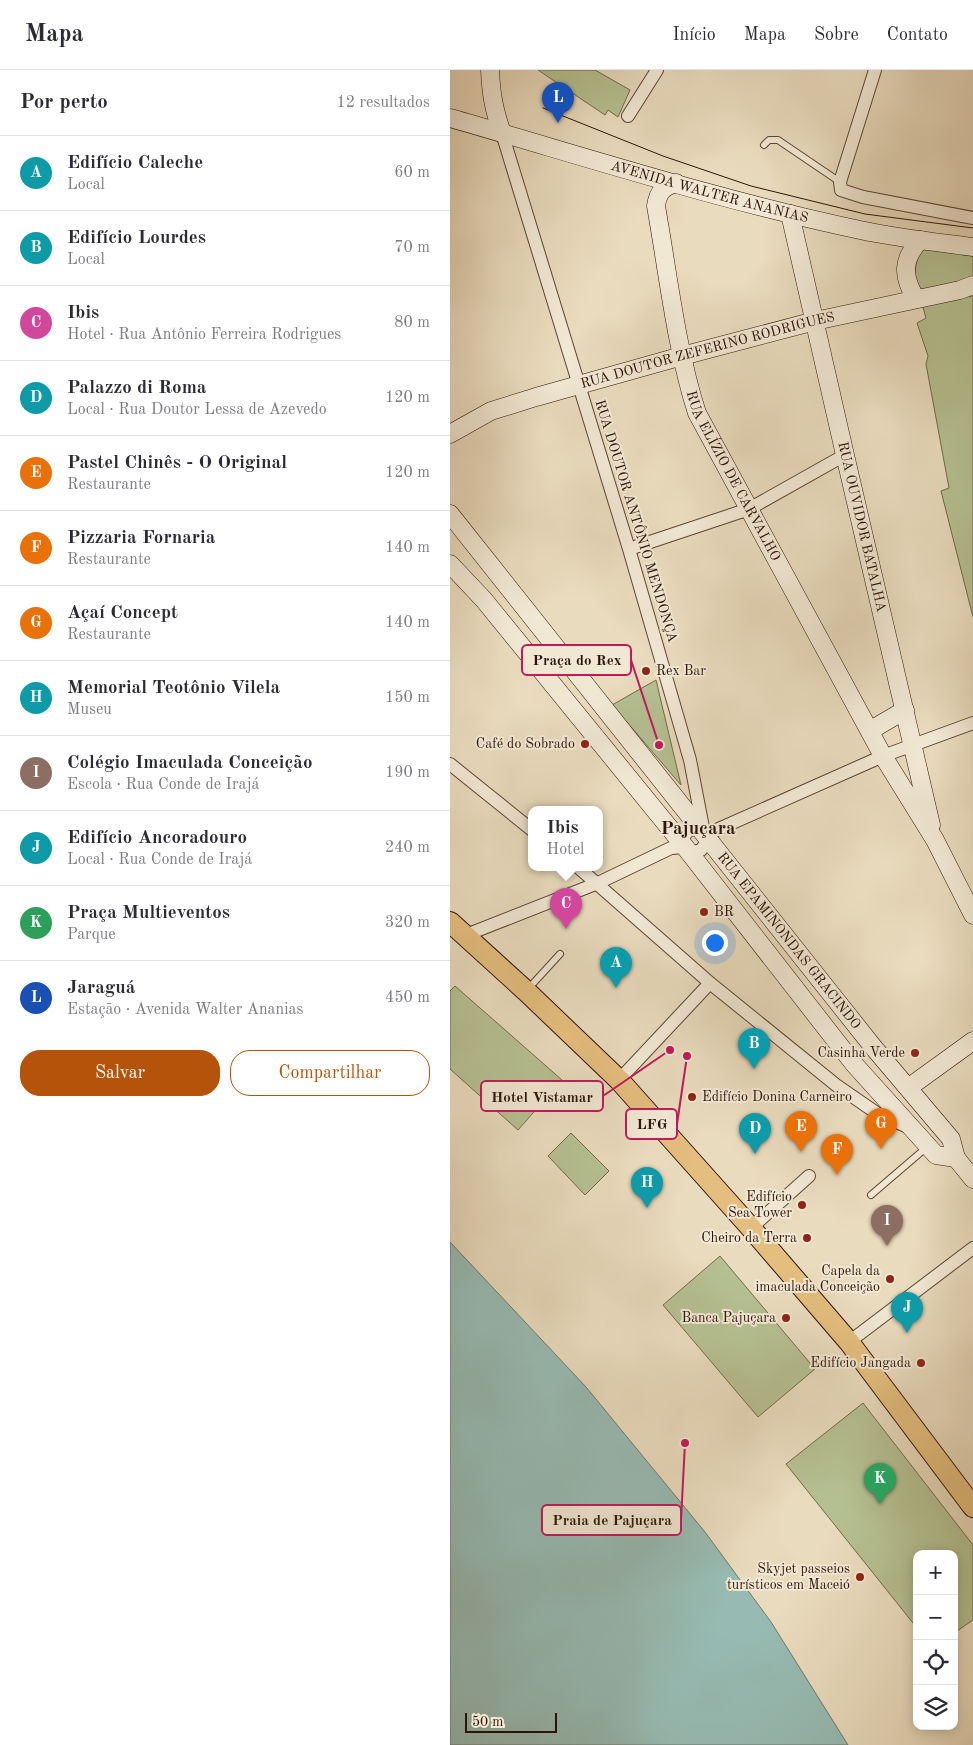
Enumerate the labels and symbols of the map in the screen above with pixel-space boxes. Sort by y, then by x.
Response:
pin: L [542,82,574,123]
street label: AVENIDA WALTER ANANIAS [609,159,810,225]
street label: RUA DOUTOR ZEFERINO RODRIGUES [579,310,836,391]
street label: RUA ELÍZIO DE CARVALHO [684,389,783,563]
street label: RUA DOUTOR ANTÔNIO MENDONÇA [592,397,683,644]
street label: RUA OUVIDOR BATALHA [835,440,888,614]
callout: Praça do Rex [522,645,631,675]
text: Praça do Rex [532,654,622,669]
place label: Rex Bar [656,664,706,678]
marker: Rex Bar [640,665,652,677]
place label: Café do Sobrado [476,737,575,751]
marker: Café do Sobrado [579,738,591,750]
district label: Pajuçara [660,820,736,839]
street label: RUA EPAMINONDAS GRACINDO [715,850,863,1032]
pin: C [550,888,582,929]
place label: BR [714,905,734,919]
marker: BR [698,906,710,918]
your location [702,930,728,956]
pin: A [600,947,632,988]
pin: B [738,1028,770,1069]
place label: Casinha Verde [817,1046,905,1060]
marker: Casinha Verde [909,1047,921,1059]
callout: Hotel Vistamar [481,1081,603,1111]
place label: Edifício Donina Carneiro [702,1090,852,1104]
text: Hotel Vistamar [491,1091,593,1106]
marker: Edifício Donina Carneiro [686,1091,698,1103]
pin: G [865,1108,897,1149]
callout: LFG [626,1109,677,1139]
pin: E [785,1111,817,1152]
pin: D [739,1113,771,1154]
text: LFG [637,1118,668,1133]
pin: F [821,1134,853,1175]
pin: H [631,1167,663,1208]
place label: Edifício Sea Tower [728,1190,792,1220]
marker: Edifício Sea Tower [796,1199,808,1211]
pin: I [871,1205,903,1246]
place label: Cheiro da Terra [701,1231,797,1245]
marker: Cheiro da Terra [801,1232,813,1244]
place label: Capela da imaculada Conceição [756,1264,880,1294]
marker: Capela da imaculada Conceição [884,1273,896,1285]
pin: J [891,1292,923,1333]
place label: Banca Pajuçara [681,1311,776,1325]
marker: Banca Pajuçara [780,1312,792,1324]
place label: Edifício Jangada [810,1356,911,1370]
marker: Edifício Jangada [915,1357,927,1369]
pin: K [864,1463,896,1504]
callout: Praia de Pajuçara [542,1505,681,1535]
text: Praia de Pajuçara [552,1514,672,1529]
place label: Skyjet passeios turísticos em Maceió [727,1562,850,1592]
marker: Skyjet passeios turísticos em Maceió [854,1571,866,1583]
scale bar [465,1710,558,1733]

